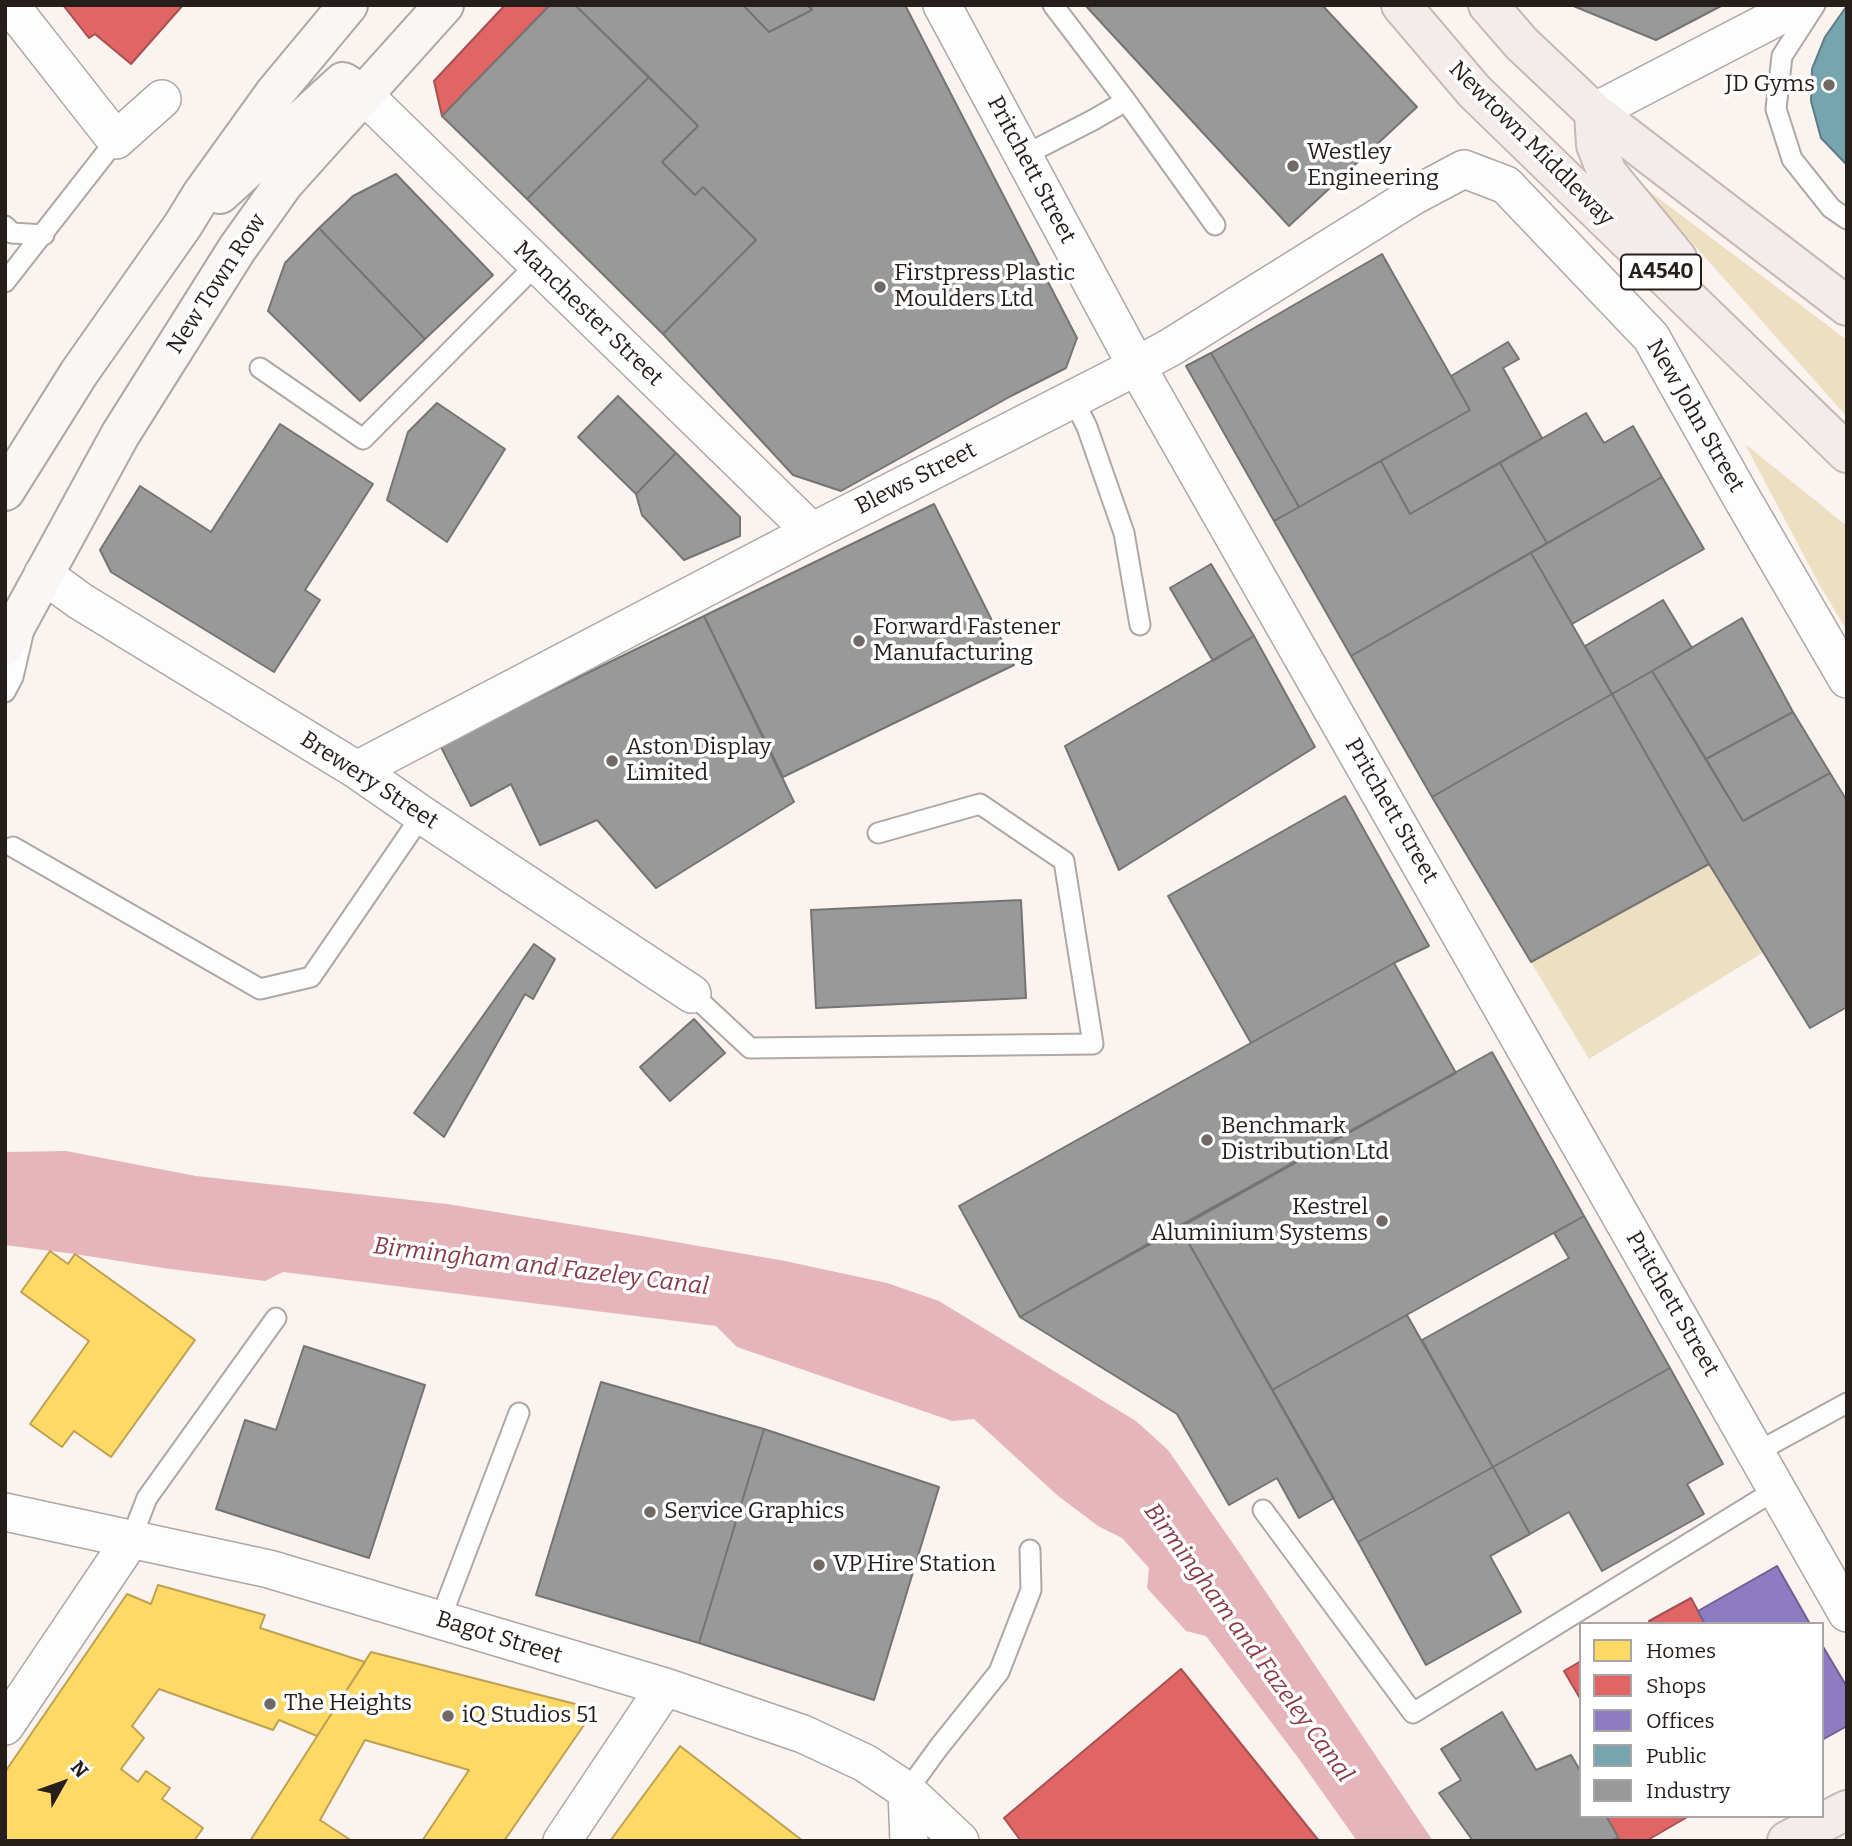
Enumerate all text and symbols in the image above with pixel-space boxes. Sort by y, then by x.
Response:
street label: Newtown Middleway [1443,56,1619,232]
place label: JD Gyms [1725,71,1815,99]
marker: JD Gyms [1821,77,1837,93]
street label: Pritchett Street [981,92,1081,248]
place label: Westley Engineering [1307,139,1439,193]
marker: Westley Engineering [1285,158,1301,174]
street label: New Town Row [162,209,272,359]
street label: Manchester Street [508,236,668,392]
road number: A4540 [1621,254,1701,290]
place label: Firstpress Plastic Moulders Ltd [894,260,1075,314]
marker: Firstpress Plastic Moulders Ltd [872,279,888,295]
street label: New John Street [1640,335,1750,497]
street label: Blews Street [851,437,981,521]
place label: Forward Fastener Manufacturing [873,614,1061,668]
marker: Forward Fastener Manufacturing [851,633,867,649]
street label: Brewery Street [295,726,443,836]
place label: Aston Display Limited [626,734,771,788]
street label: Pritchett Street [1338,734,1444,888]
marker: Aston Display Limited [604,753,620,769]
place label: Benchmark Distribution Ltd [1221,1113,1389,1167]
marker: Benchmark Distribution Ltd [1199,1132,1215,1148]
place label: Kestrel Aluminium Systems [1151,1194,1368,1248]
marker: Kestrel Aluminium Systems [1374,1213,1390,1229]
street label: Pritchett Street [1619,1227,1725,1381]
water label: Birmingham and Fazeley Canal [372,1232,710,1302]
place label: Service Graphics [664,1498,844,1526]
water label: Birmingham and Fazeley Canal [1137,1498,1359,1788]
marker: Service Graphics [642,1504,658,1520]
place label: VP Hire Station [833,1551,996,1579]
marker: VP Hire Station [811,1557,827,1573]
street label: Bagot Street [433,1606,565,1670]
legend [1579,1622,1824,1818]
text: Homes [1646,1638,1716,1664]
text: Shops [1646,1673,1706,1699]
place label: The Heights [284,1690,412,1718]
marker: The Heights [262,1696,278,1712]
place label: iQ Studios 51 [462,1702,597,1730]
marker: iQ Studios 51 [440,1708,456,1724]
text: Offices [1646,1708,1715,1734]
text: Public [1646,1743,1707,1769]
north arrow [28,1748,98,1818]
text: N [66,1756,93,1782]
text: Industry [1646,1778,1730,1804]

